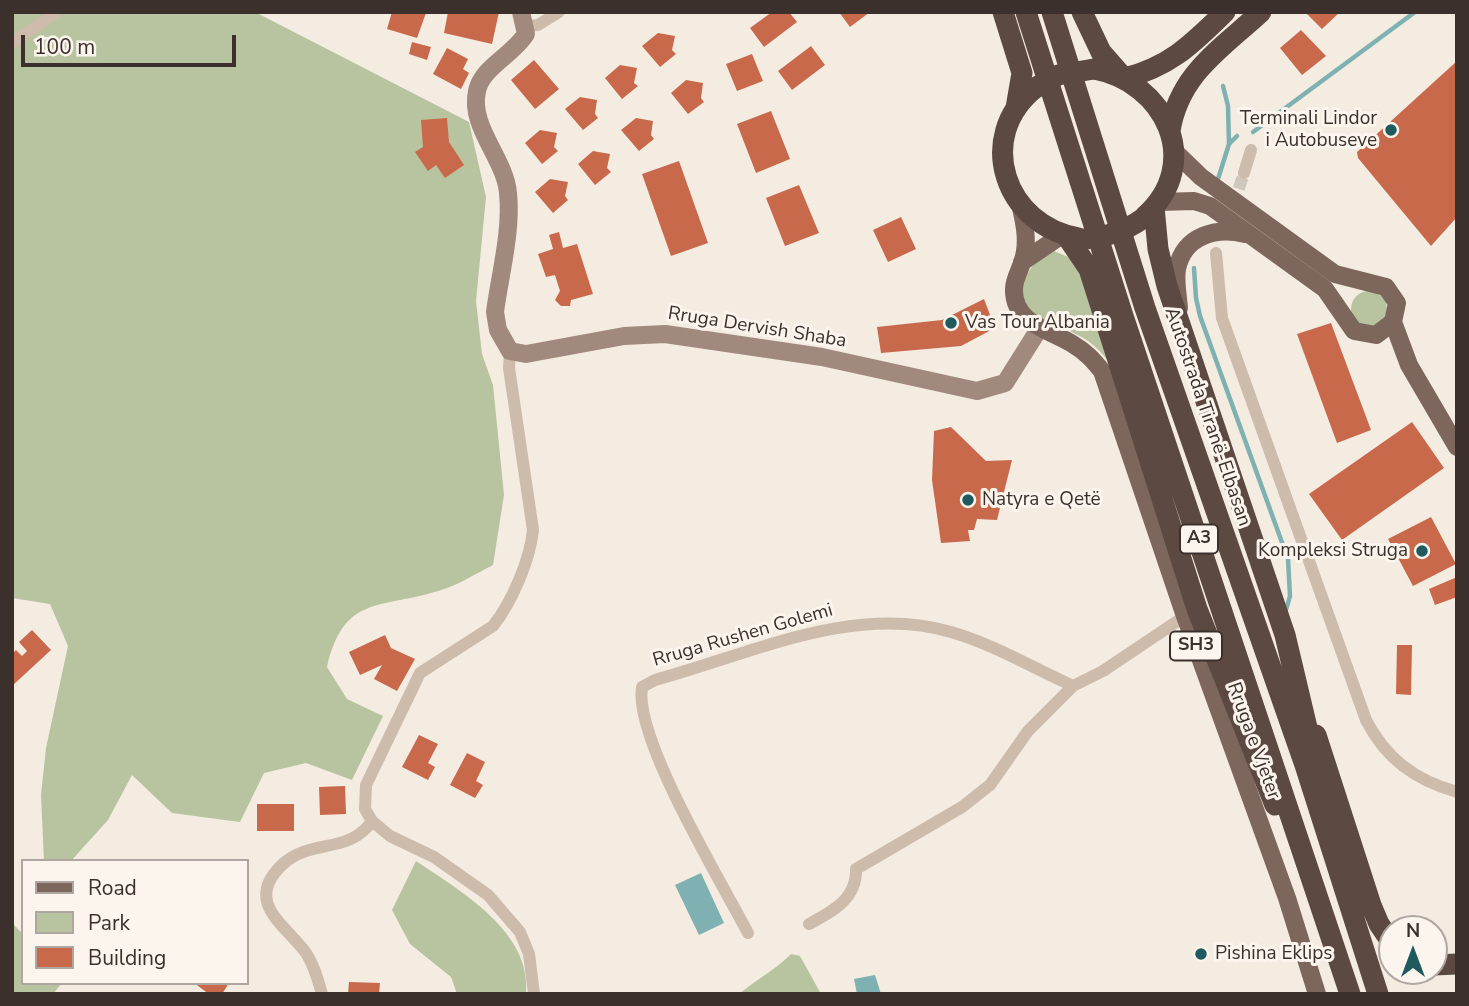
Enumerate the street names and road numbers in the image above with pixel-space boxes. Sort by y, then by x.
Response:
street label: Rruga Dervish Shaba [666,303,848,353]
street label: Autostrada Tiranë-Elbasan [1159,305,1255,529]
road number: A3 [1180,524,1218,554]
street label: Rruga Rushen Golemi [650,599,836,673]
road number: SH3 [1170,632,1222,660]
street label: Rruga e Vjeter [1221,680,1285,802]

